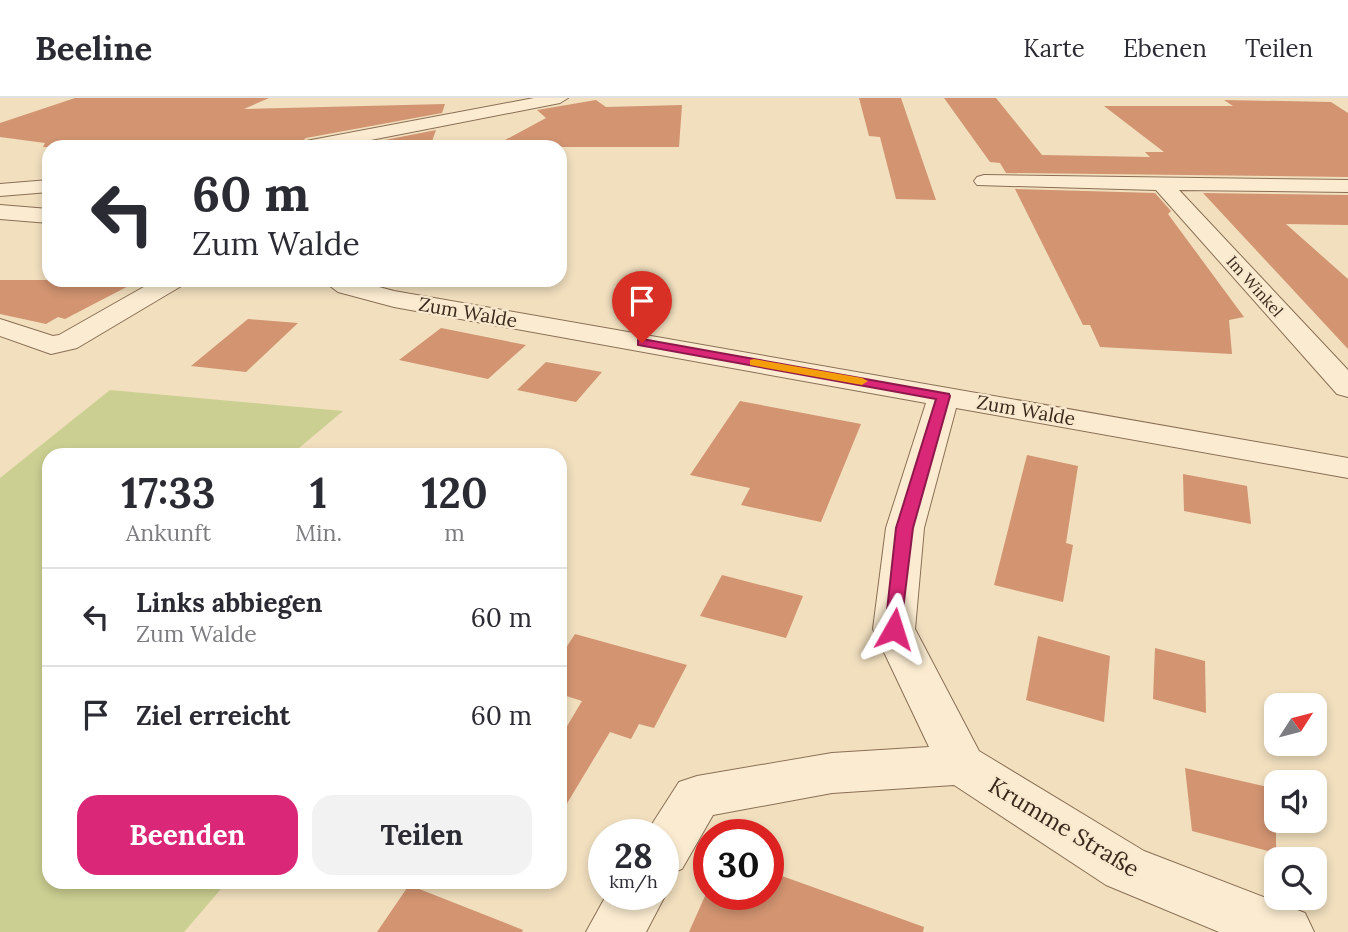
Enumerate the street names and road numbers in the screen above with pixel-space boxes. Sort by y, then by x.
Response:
street label: Im Winkel [1222,251,1288,321]
street label: Zum Walde [417,292,519,332]
street label: Zum Walde [975,390,1077,430]
street label: Krumme Straße [984,770,1145,883]

